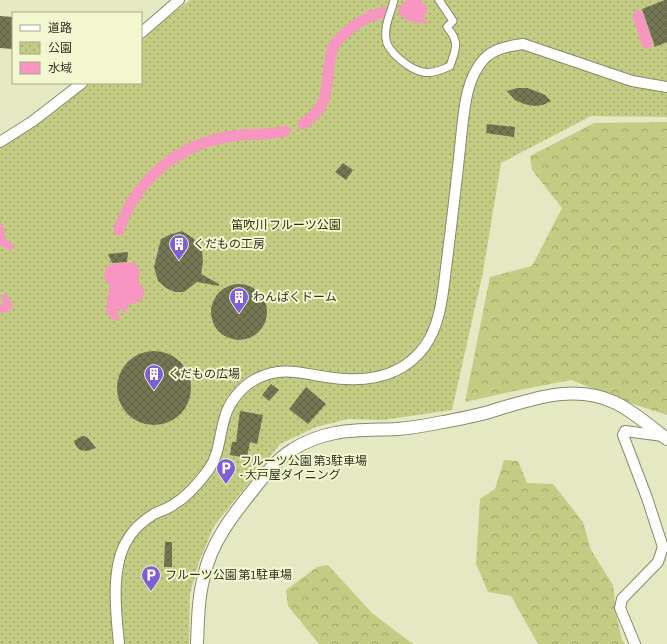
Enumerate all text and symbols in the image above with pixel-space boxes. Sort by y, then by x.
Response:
legend [12,12,142,84]
text: 道路 [48,21,72,35]
text: 公園 [48,41,72,55]
text: 水域 [48,61,72,75]
park label: 笛吹川 フルーツ公園 [231,218,341,232]
building icon: くだもの工房 [168,233,190,261]
place label: くだもの工房 [193,237,265,251]
building icon: わんぱくドーム [228,286,250,314]
place label: わんぱくドーム [253,290,337,304]
building icon: くだもの広場 [143,363,165,391]
place label: くだもの広場 [168,367,240,381]
place label: フルーツ公園 第3駐車場 - 大戸屋ダイニング [240,454,367,482]
parking icon: フルーツ公園 第3駐車場 - 大戸屋ダイニング [215,457,237,485]
parking icon: フルーツ公園 第1駐車場 [140,564,162,592]
place label: フルーツ公園 第1駐車場 [165,568,292,582]

